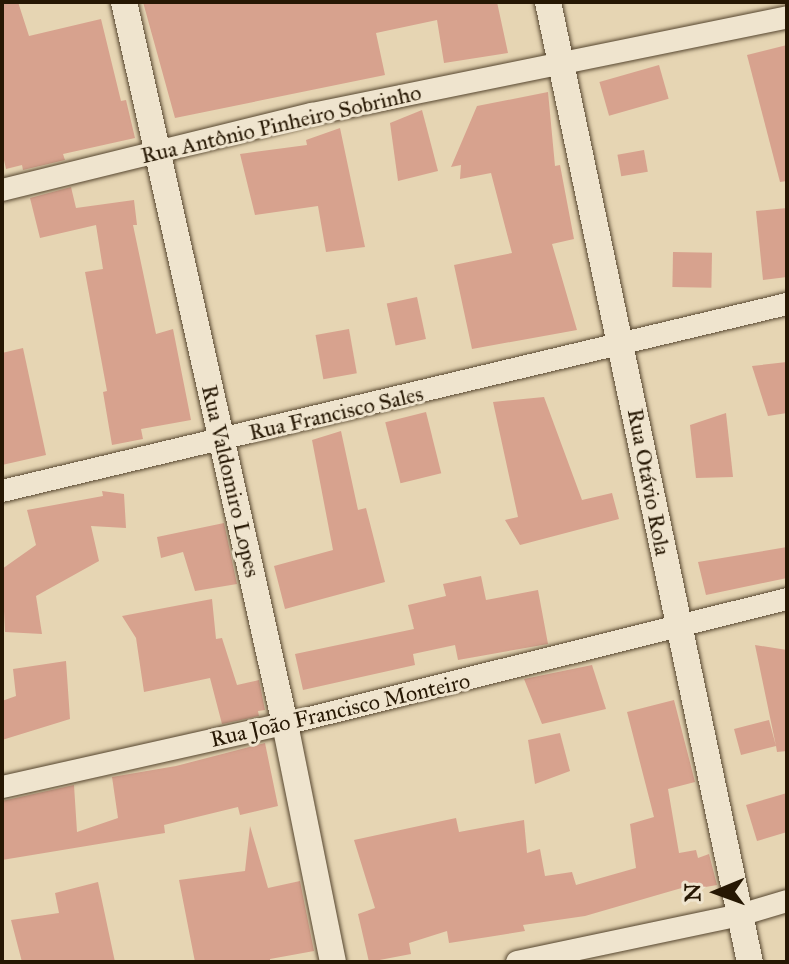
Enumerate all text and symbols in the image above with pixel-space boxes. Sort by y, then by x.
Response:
street label: Rua Antônio Pinheiro Sobrinho [138,79,424,169]
street label: Rua Francisco Sales [246,380,426,446]
street label: Rua Valdomiro Lopes [196,382,266,580]
street label: Rua Otávio Rola [622,406,676,558]
street label: Rua João Francisco Monteiro [208,667,472,753]
north arrow [677,852,757,932]
text: N [679,883,706,902]

